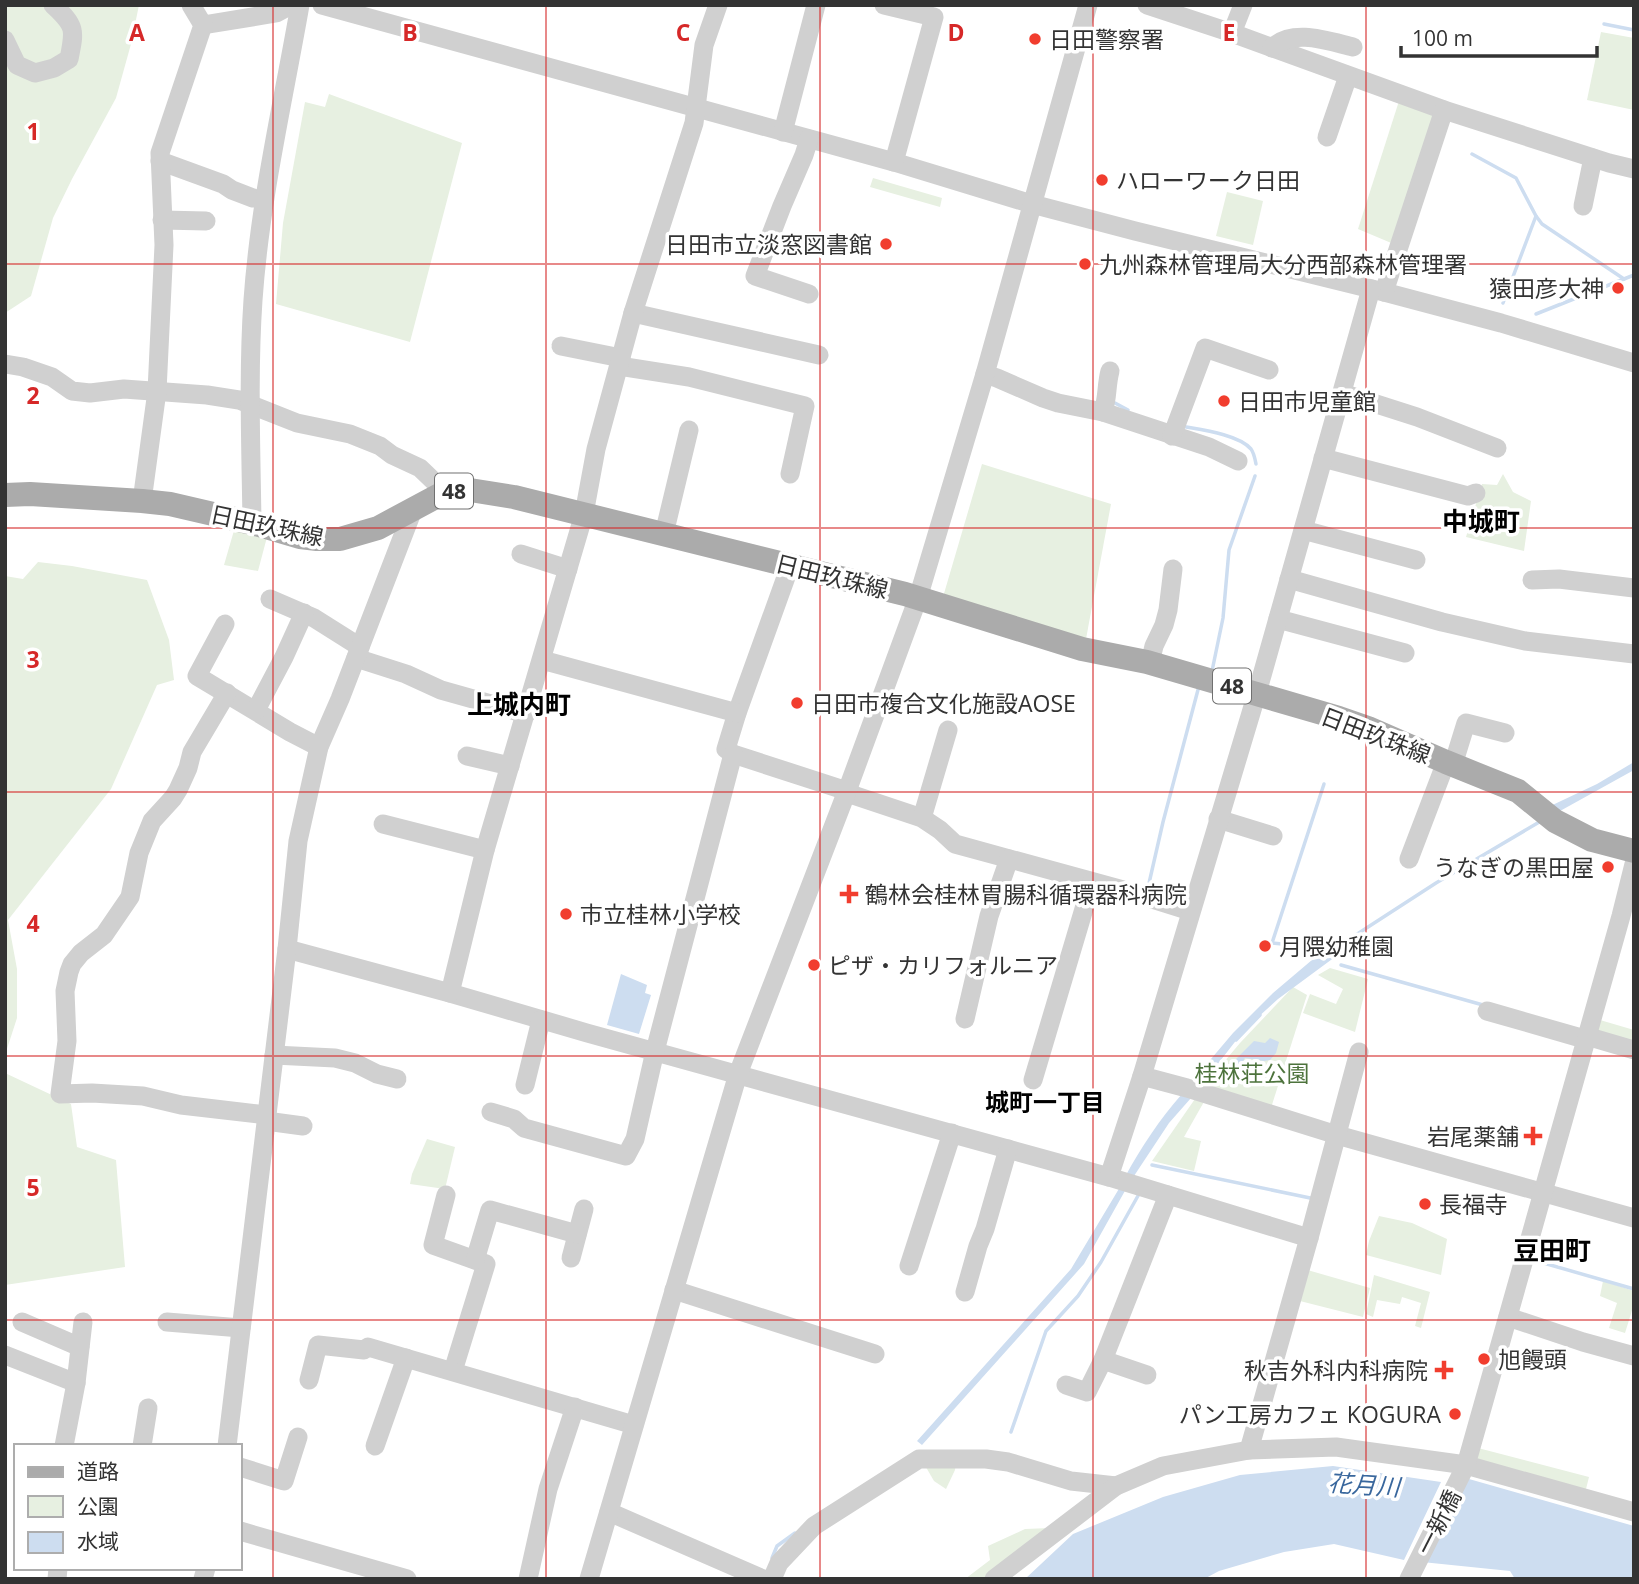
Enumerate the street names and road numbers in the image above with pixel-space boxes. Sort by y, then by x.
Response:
road number: 48 [435,474,473,508]
street label: 日田玖珠線 [207,497,327,553]
street label: 日田玖珠線 [772,547,892,605]
road number: 48 [1213,668,1251,704]
street label: 日田玖珠線 [1317,699,1435,771]
street label: 一新橋 [1408,1484,1468,1560]

